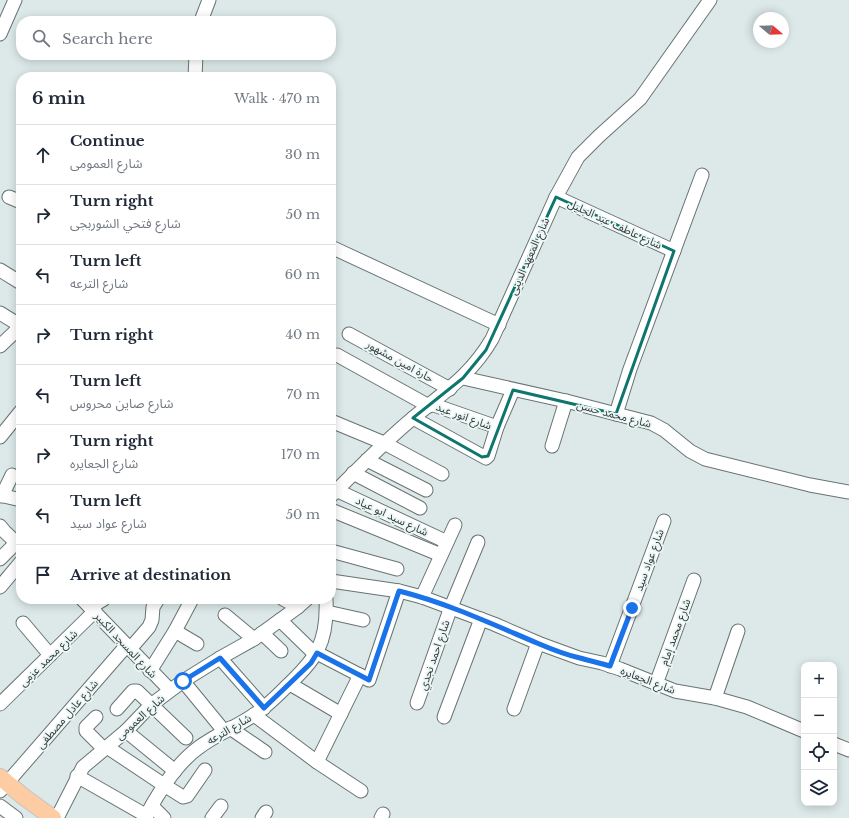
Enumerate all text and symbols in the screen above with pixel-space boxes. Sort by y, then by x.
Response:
north arrow [753,12,789,48]
search box [16,16,336,60]
icon: search [30,27,52,49]
text: Search here [62,29,153,48]
text: 6 min [32,88,85,109]
text: Walk · 470 m [234,90,320,107]
text: Continue [70,131,145,150]
icon: ahead [32,144,54,166]
text: 30 m [285,146,320,163]
text: شارع العمومى [70,155,142,172]
text: Turn right [70,191,153,210]
street label: شارع عاطف عبد الجليل [565,196,665,253]
icon: right [32,204,54,226]
text: 50 m [286,206,320,223]
text: شارع فتحي الشوربجى [70,215,181,232]
street label: شارع المعهد الدينى [506,215,553,297]
text: Turn left [70,251,141,270]
icon: left [32,264,54,286]
text: 60 m [285,266,320,283]
text: شارع الترعه [70,275,128,292]
icon: right [32,324,54,346]
text: Turn right [70,325,153,344]
text: 40 m [285,326,320,343]
street label: حارة امين مشهور [363,336,436,385]
text: Turn left [70,371,141,390]
icon: left [32,384,54,406]
text: 70 m [287,386,320,403]
text: شارع صاين محروس [70,395,173,412]
street label: شارع محمد حسن [575,397,653,432]
street label: شارع انور عيد [434,399,494,434]
text: Turn right [70,431,153,450]
icon: right [32,444,54,466]
text: 170 m [281,446,320,463]
text: شارع الجعايره [70,455,138,472]
text: Turn left [70,491,141,510]
street label: شارع سيد ابو عياد [353,493,431,540]
icon: left [32,504,54,526]
text: 50 m [286,506,320,523]
text: شارع عواد سيد [70,515,147,532]
street label: شارع عواد سيد [631,527,668,593]
icon: arrive [32,564,54,586]
text: Arrive at destination [70,565,231,584]
street label: شارع محمد إمام [657,597,695,667]
route end [623,599,641,617]
street label: شارع المسجد الكبير [90,608,160,682]
street label: شارع احمد نجدي [415,618,455,693]
street label: شارع محمد عزمى [16,626,81,690]
map controls [801,662,837,806]
button: + [801,662,837,698]
street label: شارع الجعايره [618,663,678,698]
route start [174,672,192,690]
street label: شارع عادل مصطفى [33,676,102,752]
street label: شارع العمومى [113,691,168,743]
button: − [801,698,837,734]
street label: شارع الترعه [204,710,255,748]
button: locate [801,734,837,770]
button: layers [801,770,837,806]

